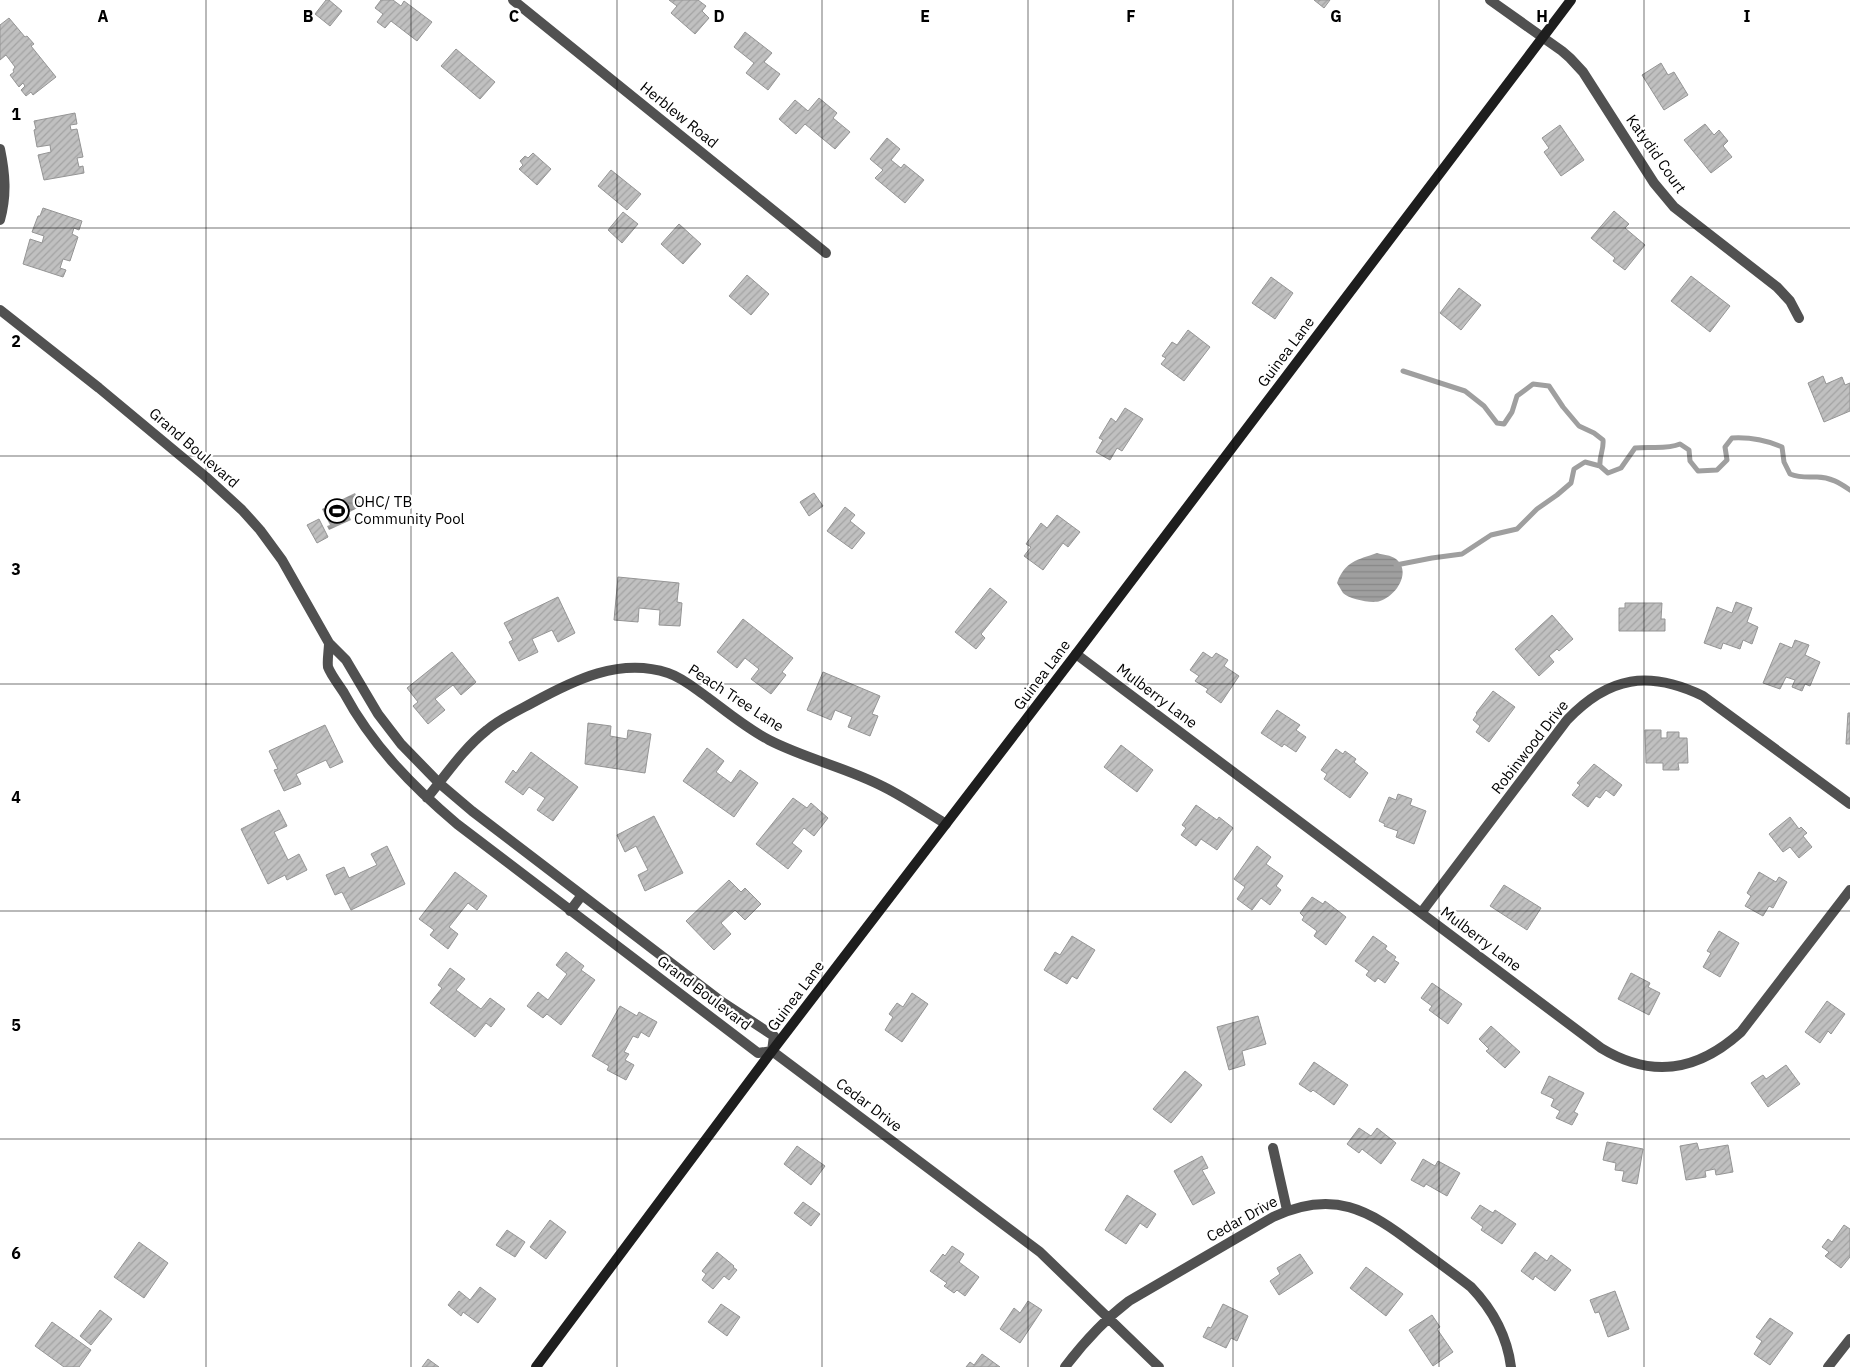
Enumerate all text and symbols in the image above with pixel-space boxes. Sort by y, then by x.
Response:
text: A [98,6,109,26]
text: B [303,6,314,26]
text: C [509,6,519,26]
text: D [713,6,725,26]
text: E [920,6,930,26]
text: F [1126,6,1136,26]
text: G [1330,6,1342,26]
text: H [1536,6,1548,26]
text: I [1744,6,1751,26]
street label: Herblew Road [636,77,722,152]
text: 1 [11,104,21,124]
street label: Katydid Court [1622,111,1690,197]
street label: Guinea Lane [1253,313,1318,391]
text: 2 [11,331,21,351]
street label: Grand Boulevard [145,403,243,492]
place label: OHC/ TB Community Pool [354,492,465,528]
sports icon: OHC/ TB Community Pool [324,498,350,524]
text: 3 [11,559,21,579]
street label: Guinea Lane [1009,636,1074,714]
street label: Mulberry Lane [1113,659,1201,732]
street label: Peach Tree Lane [685,660,788,736]
street label: Robinwood Drive [1487,696,1572,797]
text: 4 [11,787,21,807]
street label: Mulberry Lane [1437,902,1525,975]
street label: Grand Boulevard [653,951,755,1034]
street label: Guinea Lane [763,957,828,1035]
text: 5 [11,1015,21,1035]
street label: Cedar Drive [832,1074,906,1136]
street label: Cedar Drive [1203,1191,1281,1246]
text: 6 [11,1243,21,1263]

